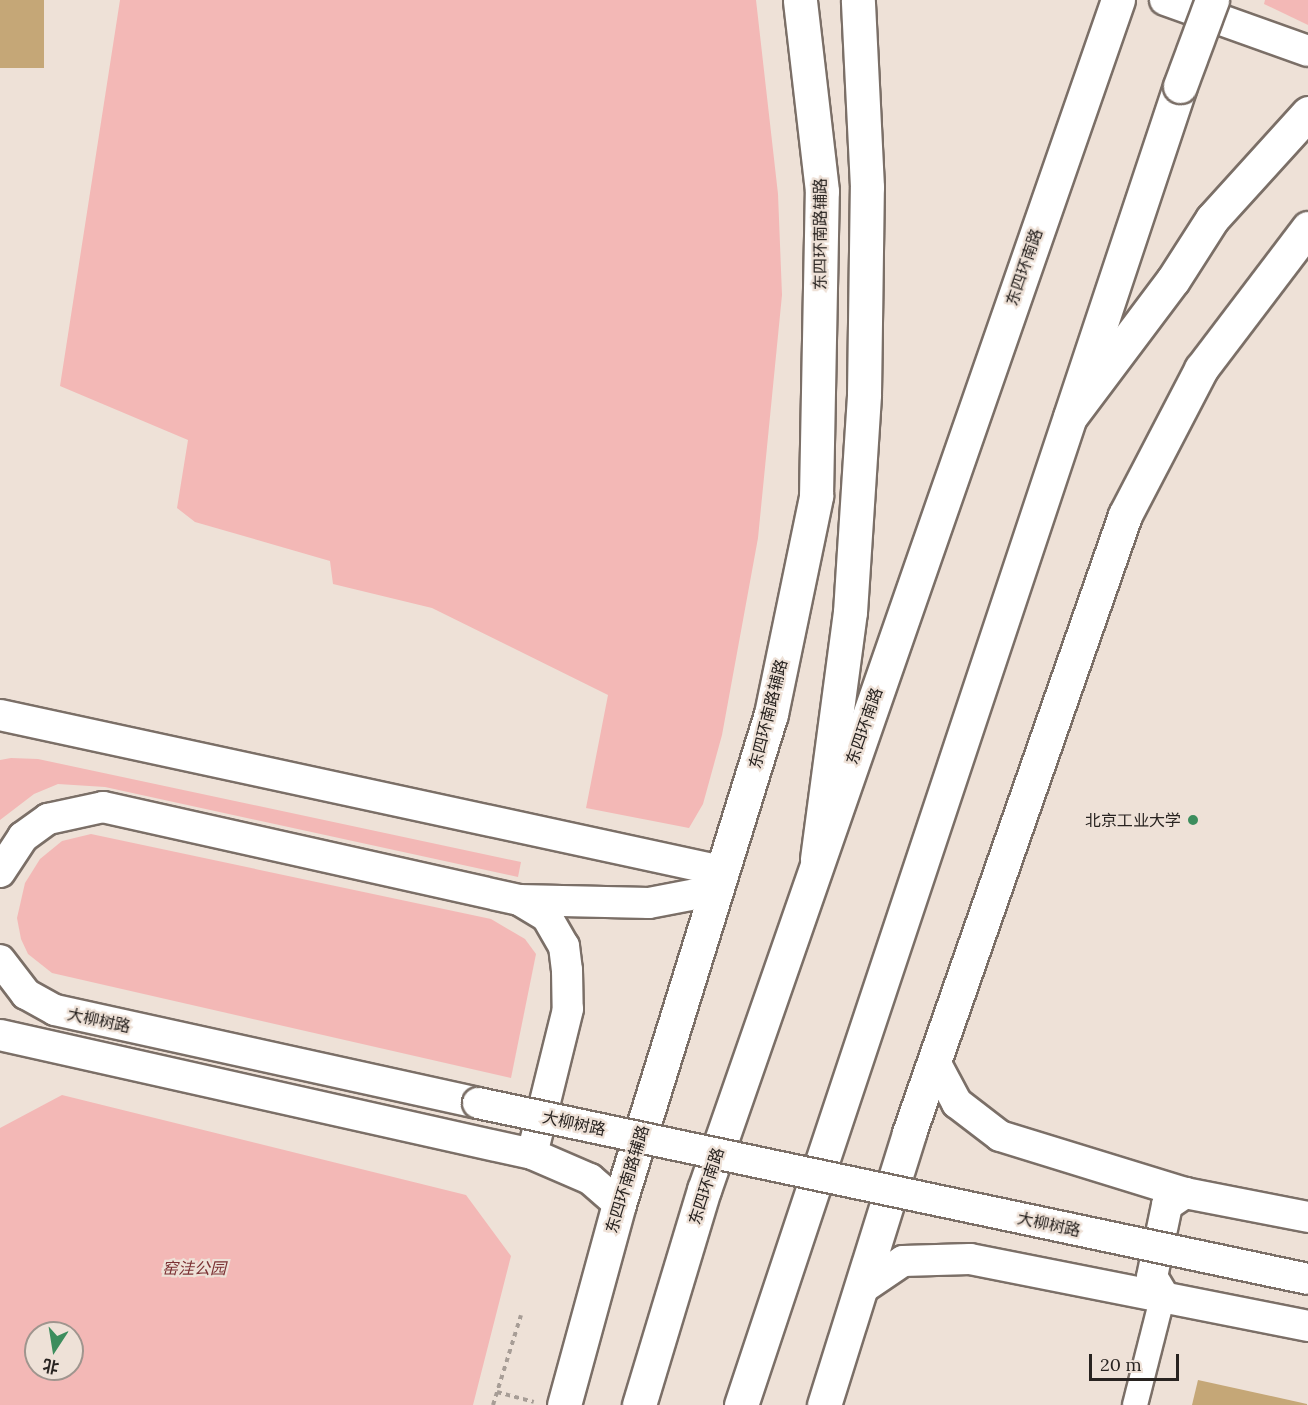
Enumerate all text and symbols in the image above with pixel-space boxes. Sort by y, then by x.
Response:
street label: 东四环南路辅路 [810,178,830,290]
street label: 东四环南路 [1002,226,1046,308]
street label: 东四环南路辅路 [745,657,791,771]
street label: 东四环南路 [842,685,886,767]
place label: 北京工业大学 [1085,810,1181,830]
marker: 北京工业大学 [1186,813,1200,827]
street label: 大柳树路 [66,1004,132,1036]
street label: 大柳树路 [541,1107,607,1139]
street label: 东四环南路辅路 [601,1123,653,1235]
street label: 东四环南路 [685,1145,727,1227]
street label: 大柳树路 [1016,1208,1082,1240]
park label: 窑洼公园 [162,1258,226,1278]
north arrow [24,1321,84,1381]
scale bar [1092,1342,1182,1380]
text: 20 m [1100,1353,1142,1376]
text: 北 [41,1355,61,1378]

